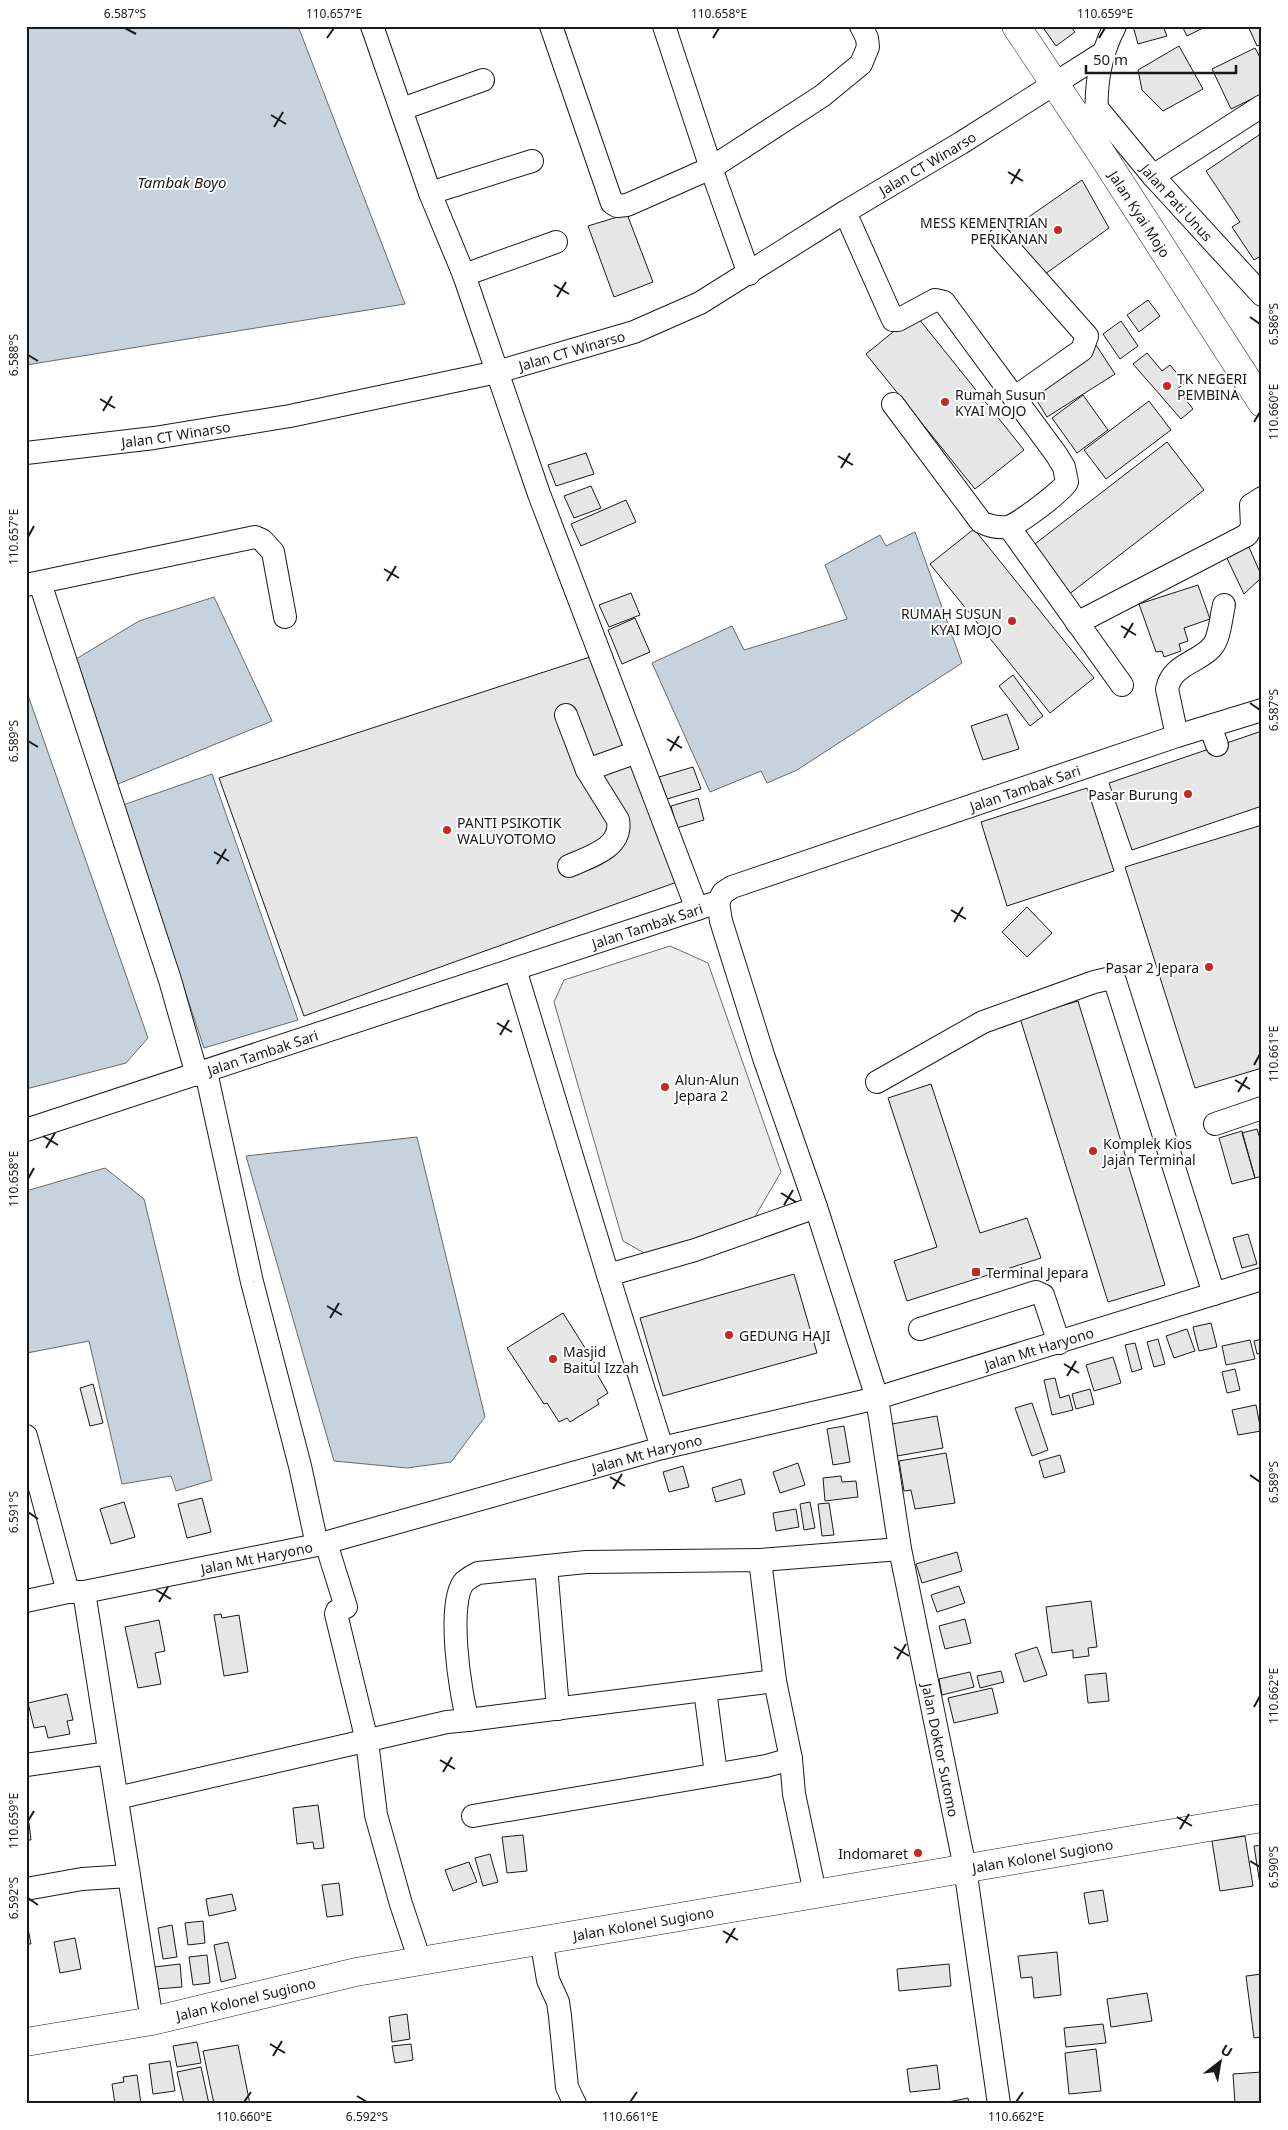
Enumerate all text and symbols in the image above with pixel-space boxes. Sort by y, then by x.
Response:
text: 6.587°S [104,5,147,22]
text: 110.657°E [306,5,362,22]
text: 110.658°E [691,5,747,22]
text: 110.659°E [1077,5,1133,22]
scale bar [1086,42,1236,74]
text: 50 m [1093,49,1128,69]
street label: Jalan CT Winarso [873,127,979,200]
street label: Jalan Pati Unus [1136,158,1217,245]
street label: Jalan Kyai Mojo [1104,165,1175,261]
water label: Tambak Boyo [137,172,227,192]
place label: MESS KEMENTRIAN PERIKANAN [920,213,1048,248]
marker: MESS KEMENTRIAN PERIKANAN [1052,224,1064,236]
text: 6.586°S [1265,302,1282,345]
street label: Jalan CT Winarso [514,326,627,375]
text: 6.588°S [5,333,22,376]
place label: TK NEGERI PEMBINA [1177,369,1247,404]
marker: TK NEGERI PEMBINA [1161,380,1173,392]
text: 110.660°E [1265,384,1282,440]
place label: Rumah Susun KYAI MOJO [955,385,1046,420]
marker: Rumah Susun KYAI MOJO [939,396,951,408]
street label: Jalan CT Winarso [118,416,232,451]
text: 110.657°E [5,509,22,565]
place label: RUMAH SUSUN KYAI MOJO [901,604,1002,639]
marker: RUMAH SUSUN KYAI MOJO [1006,615,1018,627]
text: 6.587°S [1265,688,1282,731]
text: 6.589°S [5,719,22,762]
street label: Jalan Tambak Sari [965,760,1083,816]
place label: Pasar Burung [1088,785,1178,804]
marker: Pasar Burung [1182,788,1194,800]
place label: PANTI PSIKOTIK WALUYOTOMO [457,813,562,848]
marker: PANTI PSIKOTIK WALUYOTOMO [441,824,453,836]
street label: Jalan Tambak Sari [587,898,705,953]
place label: Pasar 2 Jepara [1106,958,1199,977]
marker: Pasar 2 Jepara [1203,961,1215,973]
street label: Jalan Tambak Sari [203,1025,320,1080]
text: 110.661°E [1265,1026,1282,1082]
place label: Alun-Alun Jepara 2 [673,1070,739,1105]
marker: Alun-Alun Jepara 2 [659,1081,671,1093]
place label: Komplek Kios Jajan Terminal [1101,1134,1196,1169]
marker: Komplek Kios Jajan Terminal [1087,1145,1099,1157]
text: 110.658°E [5,1151,22,1207]
place label: Terminal Jepara [986,1263,1088,1282]
marker: Terminal Jepara [970,1266,982,1278]
street label: Jalan Mt Haryono [980,1322,1096,1374]
place label: GEDUNG HAJI [739,1326,831,1345]
marker: GEDUNG HAJI [723,1329,735,1341]
place label: Masjid Baitul Izzah [563,1342,639,1377]
marker: Masjid Baitul Izzah [547,1353,559,1365]
street label: Jalan Mt Haryono [587,1430,704,1477]
text: 6.589°S [1265,1460,1282,1503]
text: 6.591°S [5,1490,22,1533]
street label: Jalan Mt Haryono [197,1537,314,1578]
text: 110.662°E [1265,1668,1282,1724]
street label: Jalan Doktor Sutomo [918,1679,964,1819]
text: 110.659°E [5,1793,22,1849]
street label: Jalan Kolonel Sugiono [969,1834,1115,1877]
place label: Indomaret [838,1844,908,1863]
text: 6.590°S [1265,1845,1282,1888]
marker: Indomaret [912,1847,924,1859]
text: 6.592°S [5,1876,22,1919]
street label: Jalan Kolonel Sugiono [569,1902,715,1945]
street label: Jalan Kolonel Sugiono [172,1973,317,2025]
north arrow [1196,2038,1246,2088]
text: U [1218,2040,1236,2061]
text: 110.660°E [216,2108,272,2125]
text: 6.592°S [346,2108,389,2125]
text: 110.661°E [602,2108,658,2125]
text: 110.662°E [988,2108,1044,2125]

